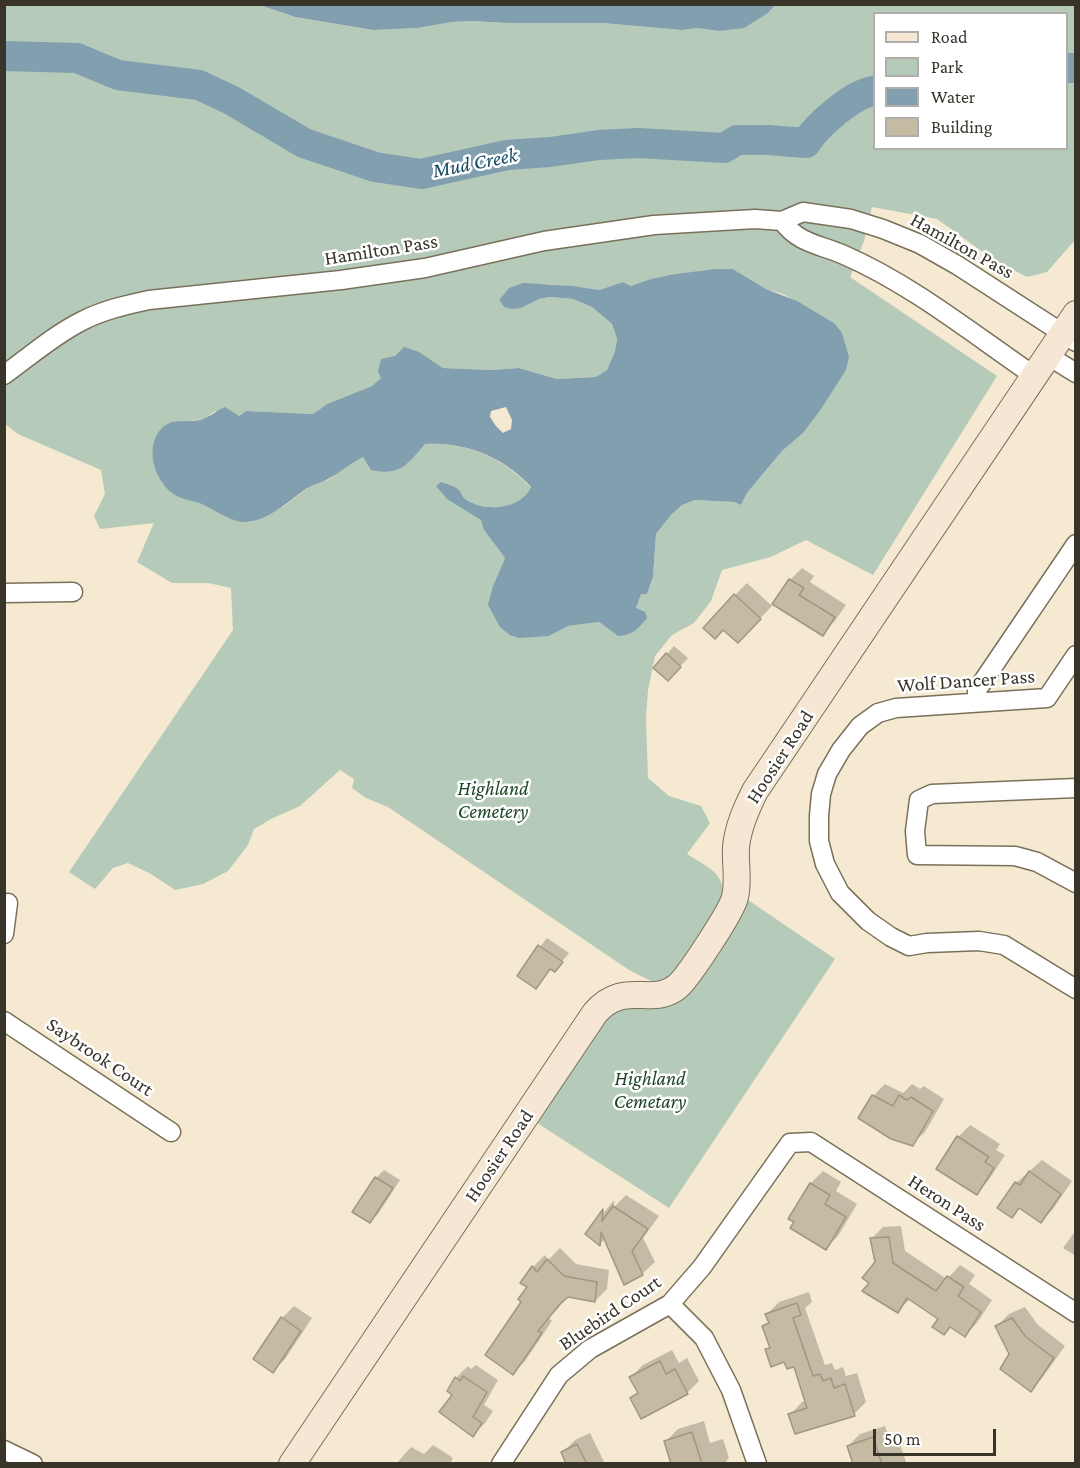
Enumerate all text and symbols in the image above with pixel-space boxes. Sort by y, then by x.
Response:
legend [873,12,1068,150]
text: Road [931,27,968,47]
text: Park [931,57,963,77]
text: Water [931,87,975,107]
text: Building [931,117,992,137]
water label: Mud Creek [430,142,520,184]
street label: Hamilton Pass [906,208,1018,284]
street label: Hamilton Pass [323,229,439,271]
street label: Wolf Dancer Pass [896,664,1036,698]
street label: Hoosier Road [741,706,819,808]
park label: Highland Cemetery [458,777,528,824]
street label: Saybrook Court [42,1012,158,1102]
park label: Highland Cemetary [614,1067,686,1114]
street label: Hoosier Road [459,1105,539,1207]
street label: Heron Pass [904,1169,990,1237]
street label: Bluebird Court [554,1270,666,1356]
scale bar [876,1417,999,1455]
text: 50 m [884,1429,921,1449]

